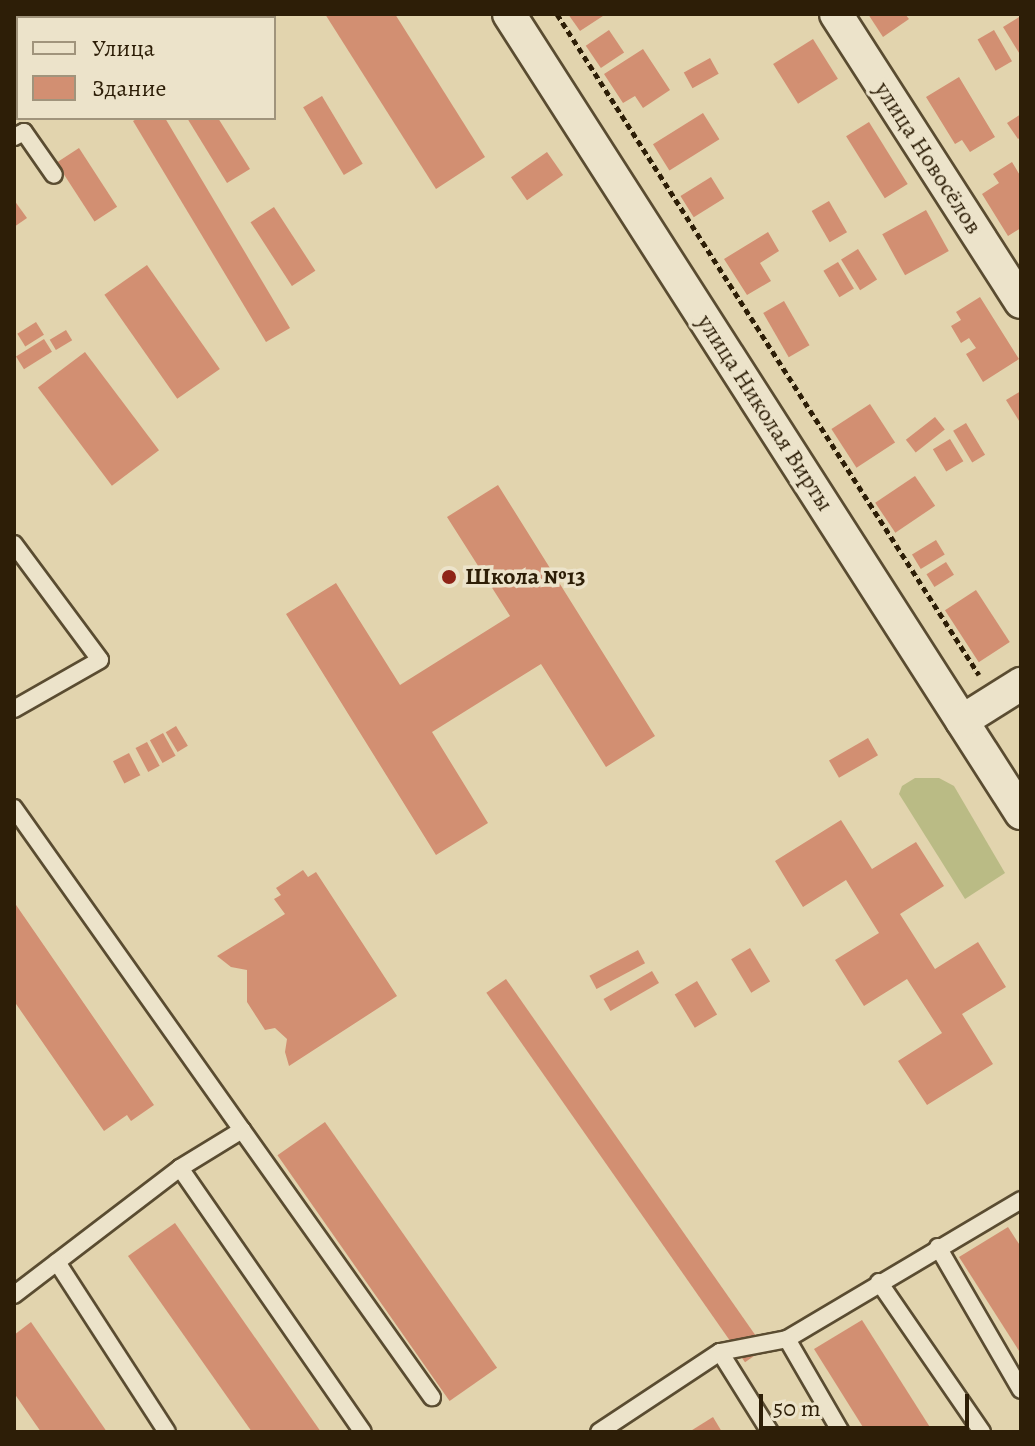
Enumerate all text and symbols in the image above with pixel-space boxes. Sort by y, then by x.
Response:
legend [16,16,276,120]
text: Улица [92,32,155,64]
text: Здание [92,72,167,104]
street label: улица Новосёлов [868,76,988,240]
street label: улица Николая Вирты [691,309,839,517]
place label: Школа №13 [465,563,586,591]
marker: Школа №13 [440,568,458,586]
scale bar [763,1378,973,1428]
text: 50 m [773,1392,821,1424]

